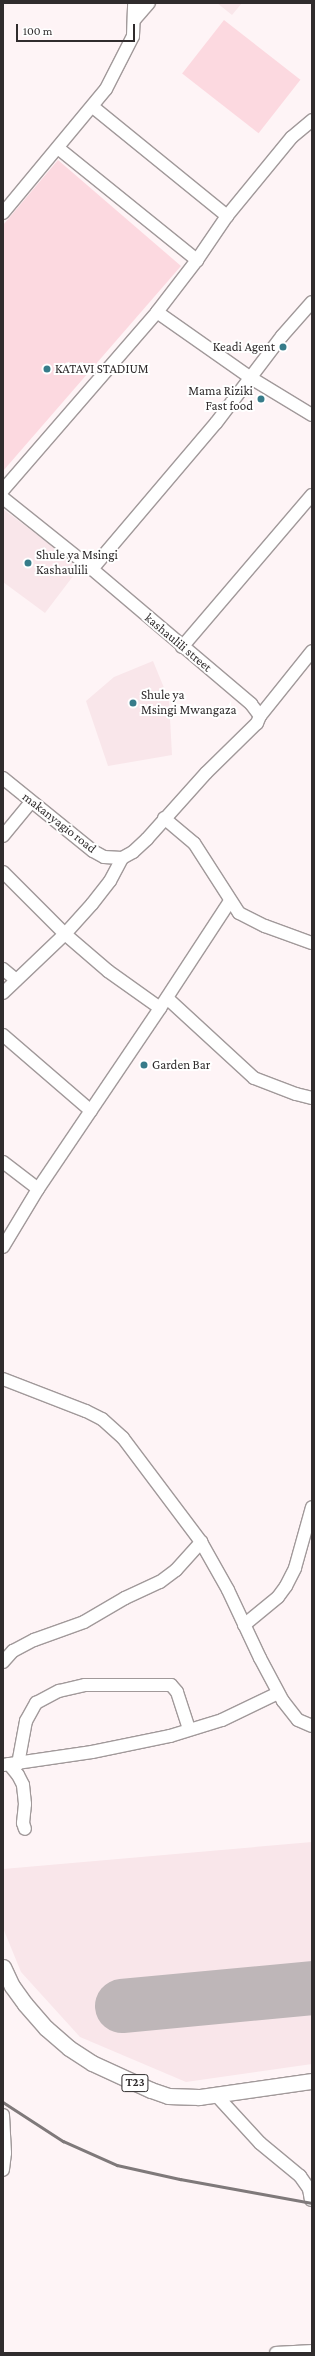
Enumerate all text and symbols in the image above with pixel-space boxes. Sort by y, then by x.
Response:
scale bar [18,16,137,42]
text: 100 m [23,24,52,38]
place label: Keadi Agent [213,339,275,355]
marker: Keadi Agent [278,342,288,352]
place label: KATAVI STADIUM [55,361,149,377]
marker: KATAVI STADIUM [42,364,52,374]
place label: Mama Riziki Fast food [188,384,253,415]
marker: Mama Riziki Fast food [256,394,266,404]
place label: Shule ya Msingi Kashaulili [36,548,118,579]
marker: Shule ya Msingi Kashaulili [23,558,33,568]
street label: kashaulili street [141,610,215,676]
place label: Shule ya Msingi Mwangaza [141,688,236,719]
marker: Shule ya Msingi Mwangaza [128,698,138,708]
street label: makanyagio road [19,789,99,857]
place label: Garden Bar [152,1057,210,1073]
marker: Garden Bar [139,1060,149,1070]
road number: T23 [121,2073,149,2093]

